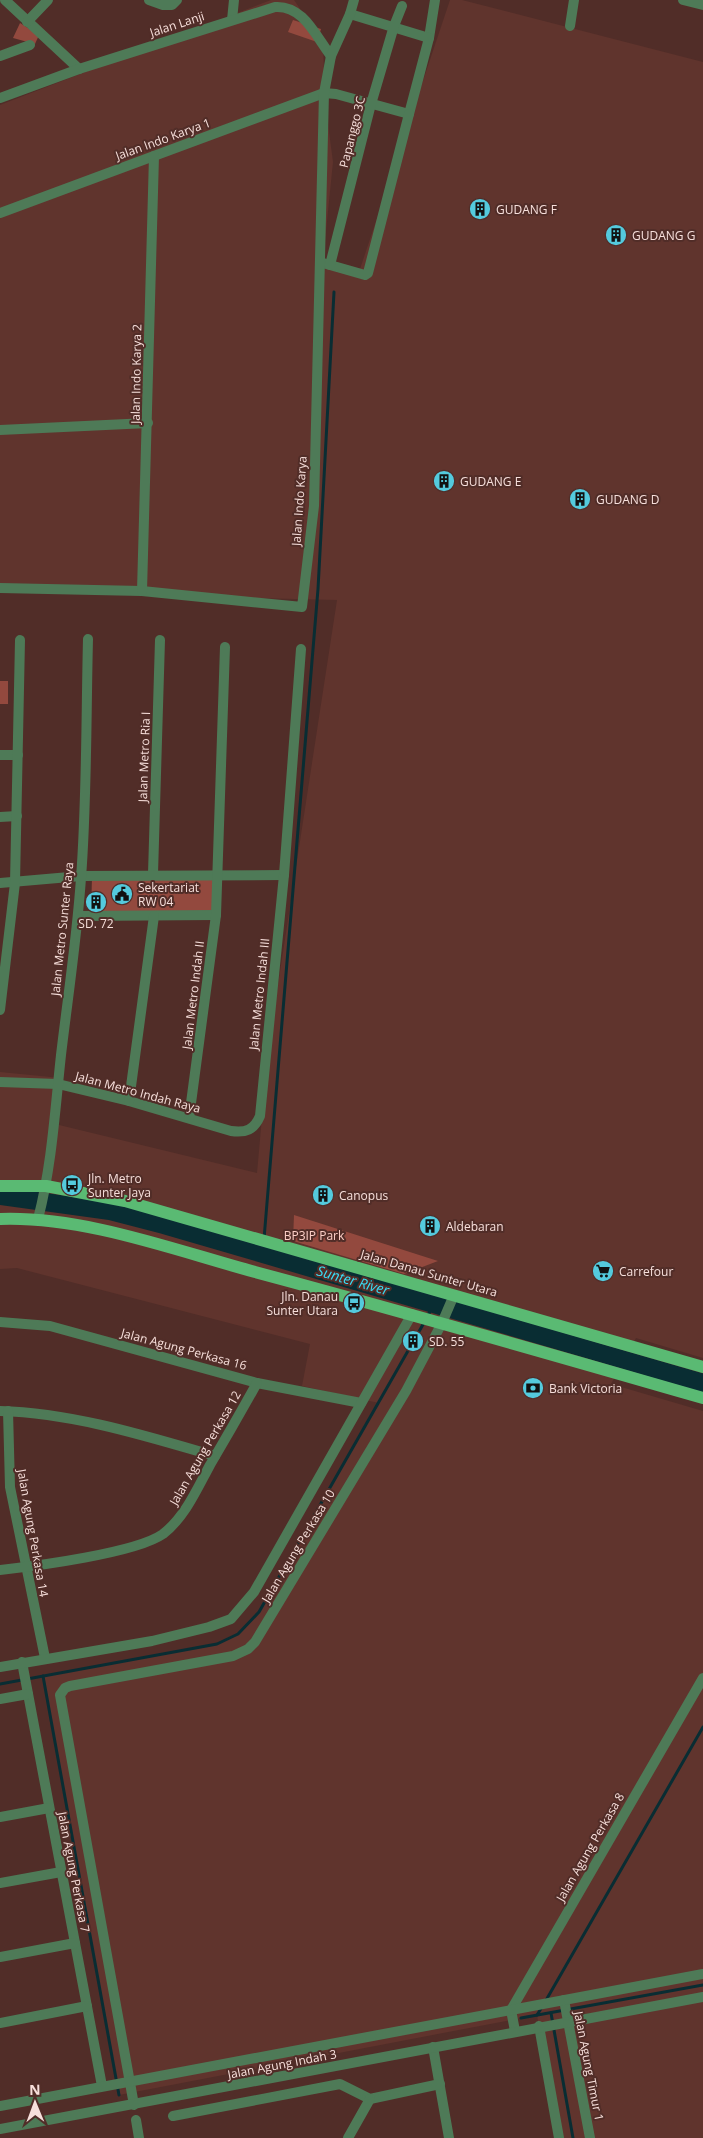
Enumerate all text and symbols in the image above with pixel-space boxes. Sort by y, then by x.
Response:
street label: Jalan Lanji [147,7,206,41]
street label: Papanggo 3C [335,94,369,169]
street label: Jalan Indo Karya 1 [112,114,213,164]
building icon: GUDANG F [468,197,492,221]
place label: GUDANG F [496,201,557,218]
building icon: GUDANG G [604,223,628,247]
place label: GUDANG G [632,227,695,244]
street label: Jalan Indo Karya 2 [127,324,145,425]
street label: Jalan Indo Karya [287,455,311,548]
building icon: GUDANG E [432,469,456,493]
place label: GUDANG E [460,473,521,490]
building icon: GUDANG D [568,487,592,511]
place label: GUDANG D [596,491,659,508]
street label: Jalan Metro Ria I [134,711,154,804]
street label: Jalan Metro Sunter Raya [46,861,77,998]
place label: Sekertariat RW 04 [138,879,199,910]
public building icon: Sekertariat RW 04 [110,882,134,906]
building icon: SD. 72 [84,890,108,914]
place label: SD. 72 [78,915,114,932]
street label: Jalan Metro Indah III [245,937,273,1052]
street label: Jalan Metro Indah II [178,940,208,1051]
street label: Jalan Metro Indah Raya [72,1067,203,1117]
place label: Jln. Metro Sunter Jaya [87,1170,151,1201]
bus stop icon: Jln. Metro Sunter Jaya [60,1173,84,1197]
building icon: Canopus [311,1183,335,1207]
place label: Canopus [339,1187,389,1204]
building icon: Aldebaran [418,1214,442,1238]
place label: Aldebaran [446,1218,504,1235]
park label: BP3IP Park [284,1227,345,1244]
street label: Jalan Danau Sunter Utara [358,1245,499,1301]
supermarket icon: Carrefour [591,1259,615,1283]
water label: Sunter River [315,1261,392,1300]
place label: Carrefour [619,1263,673,1280]
place label: Jln. Danau Sunter Utara [266,1288,338,1319]
bus stop icon: Jln. Danau Sunter Utara [342,1291,366,1315]
street label: Jalan Agung Perkasa 16 [118,1324,249,1374]
building icon: SD. 55 [401,1329,425,1353]
place label: SD. 55 [429,1333,464,1350]
bank icon: Bank Victoria [521,1376,545,1400]
place label: Bank Victoria [549,1380,622,1397]
street label: Jalan Agung Perkasa 12 [165,1388,245,1509]
street label: Jalan Agung Perkasa 14 [13,1467,53,1598]
street label: Jalan Agung Perkasa 10 [257,1486,339,1607]
street label: Jalan Agung Perkasa 8 [551,1789,628,1905]
street label: Jalan Agung Perkasa 7 [54,1809,94,1934]
street label: Jalan Agung Timur 1 [570,2009,608,2122]
street label: Jalan Agung Indah 3 [225,2045,338,2083]
north arrow [10,2078,60,2128]
text: N [29,2080,41,2099]

